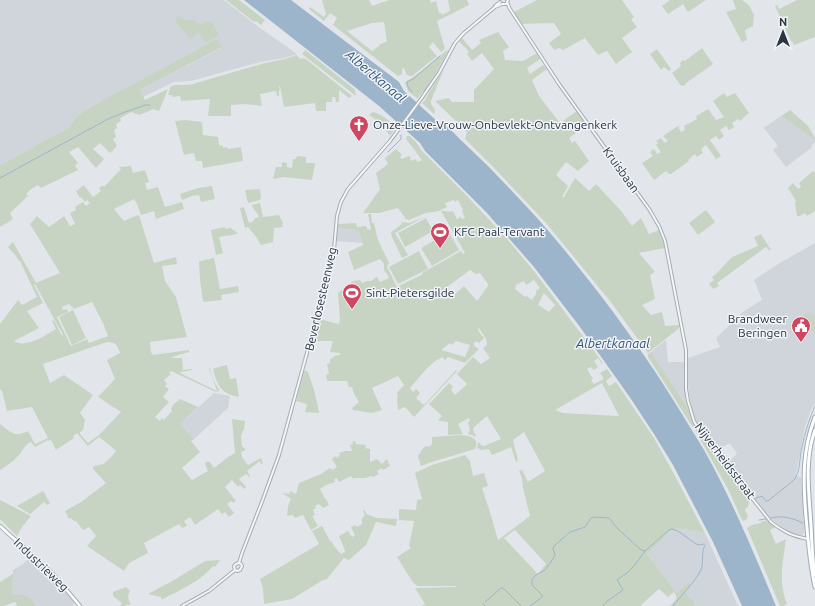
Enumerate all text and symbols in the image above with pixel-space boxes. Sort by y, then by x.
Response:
north arrow [763,12,803,52]
text: N [779,16,787,28]
water label: Albertkanaal [342,46,409,105]
church icon: Onze-Lieve-Vrouw-Onbevlekt-Ontvangenkerk [348,114,370,142]
place label: Onze-Lieve-Vrouw-Onbevlekt-Ontvangenkerk [373,118,617,131]
street label: Kruisbaan [601,144,642,195]
sports icon: KFC Paal-Tervant [429,221,451,249]
place label: KFC Paal-Tervant [454,225,545,238]
street label: Beverlosesteenweg [302,246,339,352]
sports icon: Sint-Pietersgilde [341,282,363,310]
place label: Sint-Pietersgilde [366,286,454,299]
place label: Brandweer Beringen [728,312,787,339]
public building icon: Brandweer Beringen [790,315,812,343]
water label: Albertkanaal [575,336,650,350]
street label: Nijverheidsstraat [693,420,758,501]
street label: Industrieweg [11,535,71,594]

